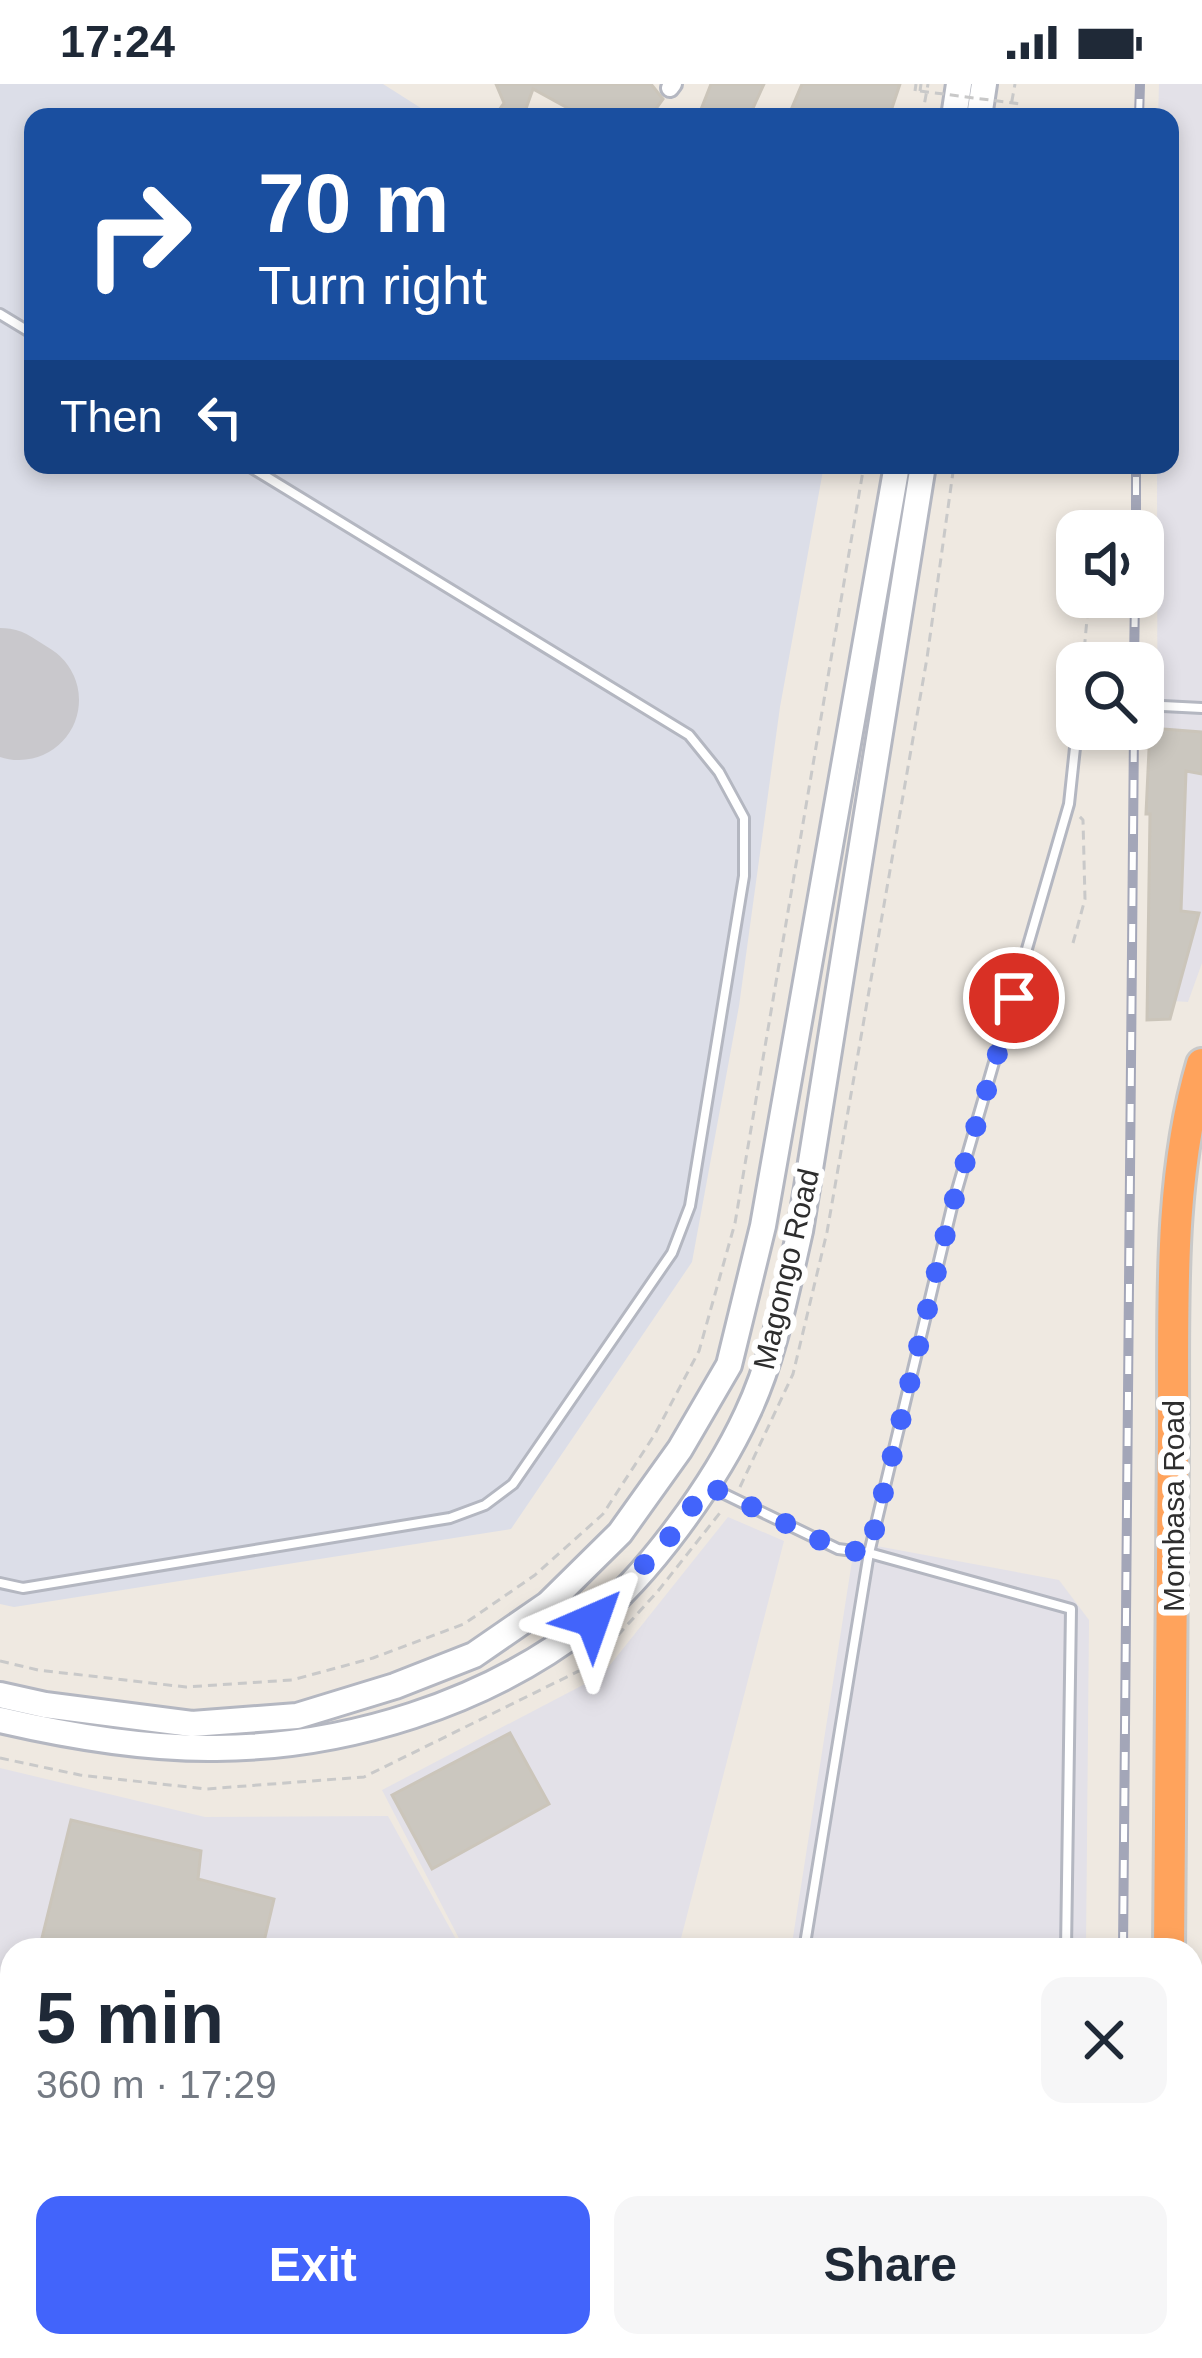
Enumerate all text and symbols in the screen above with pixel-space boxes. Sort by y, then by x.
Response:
text: 17:24 [60,16,175,67]
icon: right [60,156,216,312]
text: 70 m [258,156,449,250]
text: Turn right [258,255,487,315]
icon: left [187,384,253,450]
text: Then [60,391,163,442]
map controls [1056,510,1164,750]
button: sound [1056,510,1164,618]
button: search [1056,642,1164,750]
pin [963,947,1065,1049]
icon: arrive [981,965,1047,1031]
street label: Magongo Road [747,1165,825,1373]
street label: Mombasa Road [1157,1400,1190,1612]
position arrow [530,1557,656,1683]
button: close [1041,1977,1167,2103]
text: 5 min [36,1978,224,2058]
text: 360 m · 17:29 [36,2063,277,2106]
button: Exit [36,2196,590,2334]
button: Share [614,2196,1167,2334]

